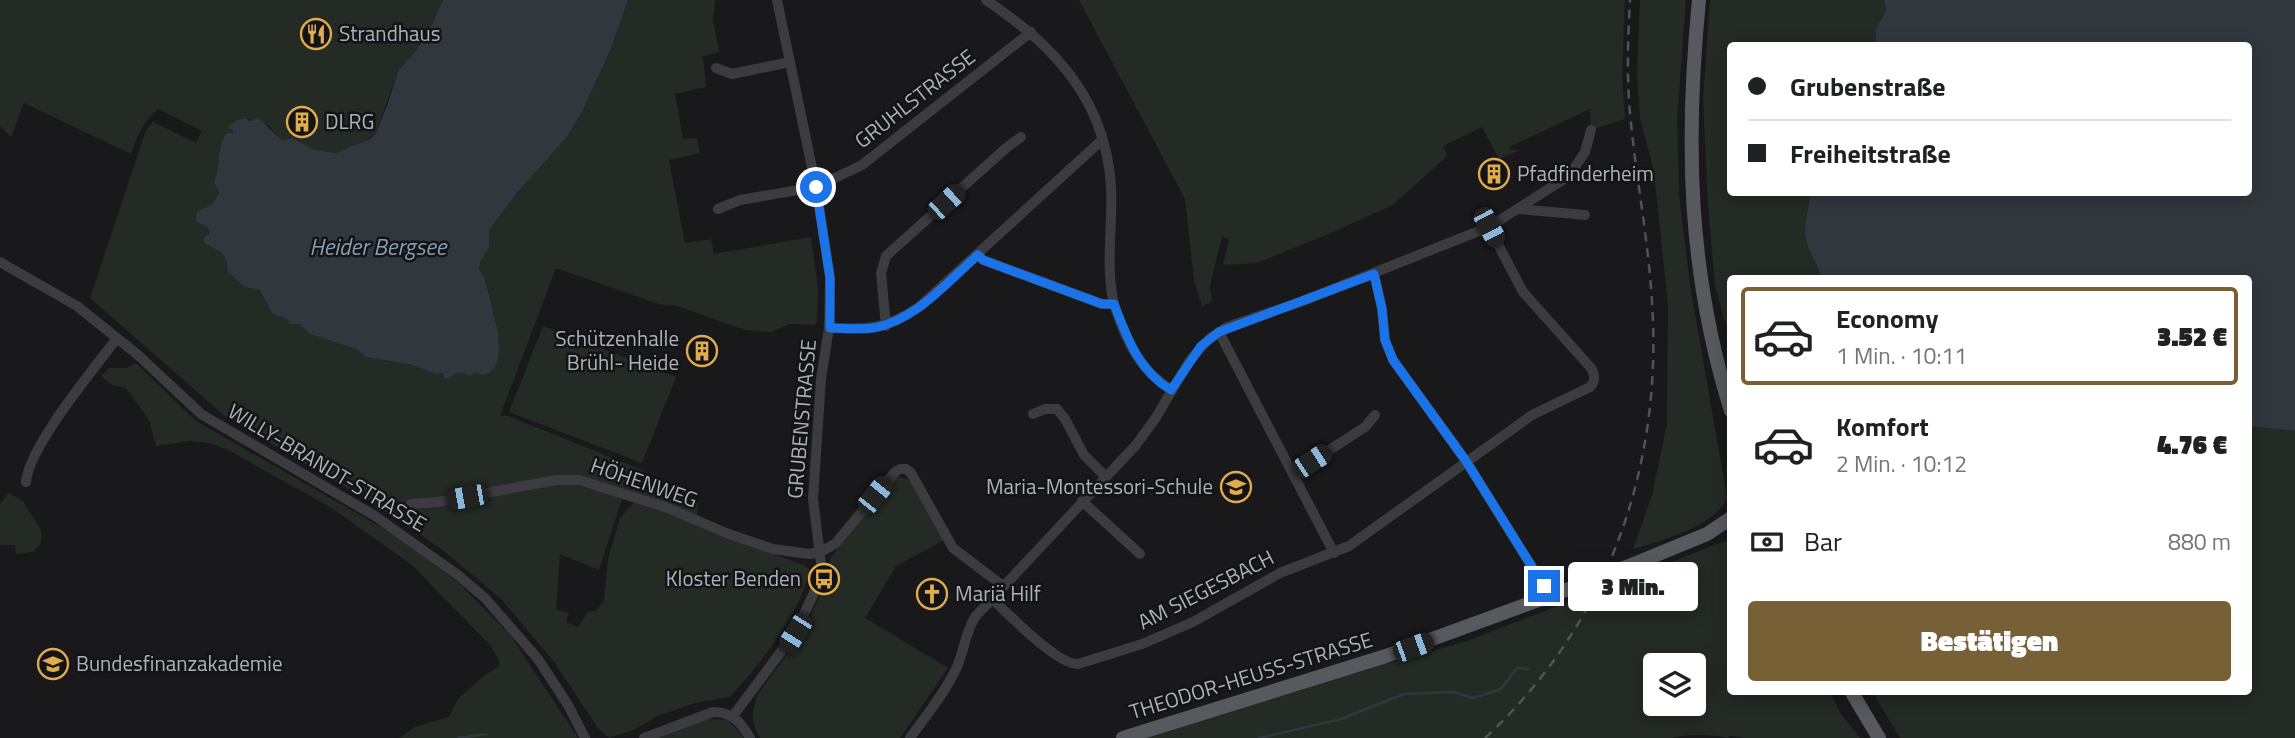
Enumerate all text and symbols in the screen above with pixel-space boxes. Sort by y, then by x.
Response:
restaurant icon: Strandhaus [299,17,333,51]
place label: Strandhaus [339,17,440,49]
street label: GRUHLSTRASSE [847,41,982,156]
text: Grubenstraße [1790,67,1946,106]
building icon: DLRG [285,105,319,139]
place label: DLRG [325,105,374,137]
text: Freiheitstraße [1790,134,1951,173]
building icon: Pfadfinderheim [1477,157,1511,191]
place label: Pfadfinderheim [1517,157,1654,189]
route start [800,171,832,203]
car [924,180,969,224]
car [1470,204,1509,250]
water label: Heider Bergsee [309,229,448,264]
text: Economy [1836,299,1938,338]
icon: car [1752,305,1815,368]
text: 3.52 € [2157,317,2227,356]
place label: Schützenhalle Brühl- Heide [555,322,679,378]
building icon: Schützenhalle Brühl- Heide [685,334,719,368]
street label: GRUBENSTRASSE [778,338,824,500]
text: 1 Min. · 10:11 [1836,338,1967,373]
street label: WILLY-BRANDT-STRASSE [222,395,433,539]
text: Komfort [1836,407,1929,446]
icon: car [1752,413,1815,476]
text: 4.76 € [2157,425,2227,464]
car [1289,441,1336,481]
text: 2 Min. · 10:12 [1836,446,1967,481]
street label: HÖHENWEG [587,449,702,515]
place label: Maria-Montessori-Schule [986,470,1213,502]
school or university icon: Maria-Montessori-Schule [1219,470,1253,504]
car [854,472,897,518]
car [445,483,490,511]
text: Bar [1804,522,1842,561]
icon: cash [1748,523,1786,561]
text: 880 m [2168,524,2231,559]
street label: AM SIEGESBACH [1132,541,1279,637]
place label: Kloster Benden [666,562,801,594]
bus stop icon: Kloster Benden [807,562,841,596]
callout: 3 Min. [1568,562,1698,610]
text: 3 Min. [1601,569,1665,604]
route end [1528,570,1560,602]
church icon: Mariä Hilf [915,577,949,611]
place label: Mariä Hilf [955,577,1041,609]
button: Bestätigen [1748,601,2231,681]
car [775,610,816,656]
street label: THEODOR-HEUSS-STRASSE [1125,623,1376,727]
car [1390,630,1437,664]
school or university icon: Bundesfinanzakademie [36,647,70,681]
place label: Bundesfinanzakademie [76,647,283,679]
map controls [1643,653,1706,716]
button: layers [1643,653,1706,716]

